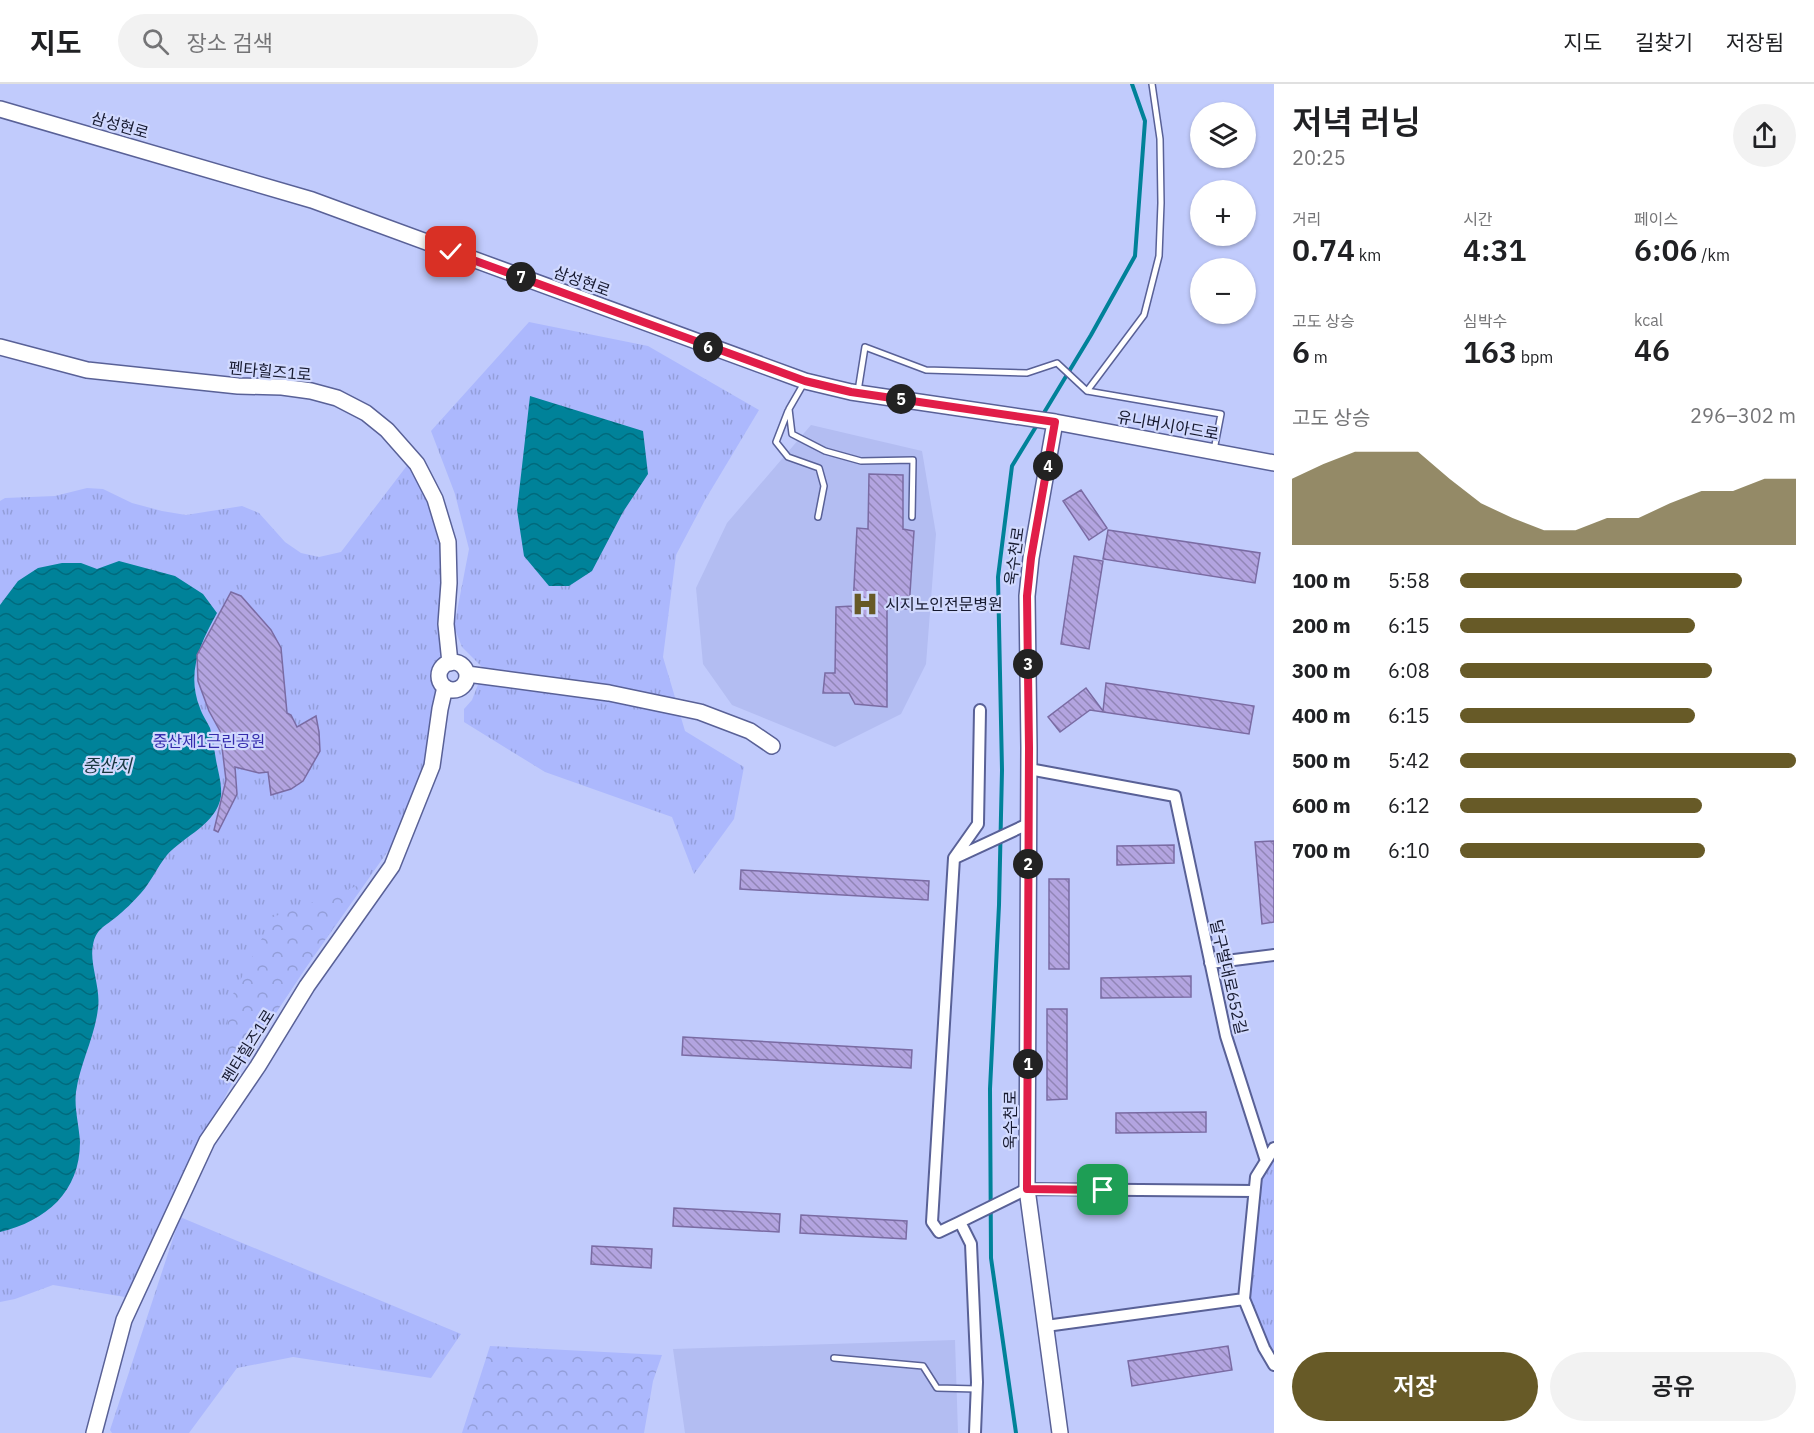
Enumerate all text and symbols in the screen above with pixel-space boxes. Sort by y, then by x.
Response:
search box [118,14,538,68]
text: 지도 [30,24,82,61]
icon: search [139,25,172,58]
text: 장소 검색 [187,28,273,57]
text: 지도 [1563,28,1602,56]
text: 길찾기 [1635,28,1693,56]
text: 저장됨 [1726,28,1784,56]
text: 저녁 러닝 [1292,100,1421,143]
map controls [1190,102,1256,324]
button: layers [1190,102,1256,168]
button: share [1733,104,1796,167]
street label: 삼성현로 [89,107,151,143]
text: 20:25 [1292,144,1346,171]
button: + [1190,180,1256,246]
text: 거리 [1292,209,1321,229]
text: 시간 [1463,209,1492,229]
text: 페이스 [1634,209,1678,229]
pin [425,226,476,277]
text: 0.74 [1292,230,1355,269]
text: 4:31 [1463,230,1527,269]
text: 6:06 [1634,230,1698,269]
icon: check [434,235,467,268]
text: km [1355,245,1381,265]
text: /km [1698,245,1730,265]
button: − [1190,258,1256,324]
pin: 7 [506,262,536,292]
street label: 삼성현로 [551,262,613,301]
text: 7 [516,267,526,287]
text: kcal [1634,310,1663,330]
text: 고도 상승 [1292,311,1355,331]
text: 심박수 [1463,311,1507,331]
text: 46 [1634,330,1670,369]
pin: 6 [693,332,723,362]
text: 6 [1292,332,1310,371]
text: 163 [1463,332,1517,371]
text: 6 [703,337,713,357]
text: m [1310,347,1328,367]
text: bpm [1517,347,1553,367]
street label: 펜타힐즈1로 [228,357,313,385]
pin: 5 [886,384,916,414]
text: 5 [896,389,906,409]
text: 296–302 m [1690,402,1796,429]
text: 고도 상승 [1292,404,1370,431]
street label: 유니버시아드로 [1116,406,1221,444]
pin: 4 [1033,451,1063,481]
text: 4 [1043,456,1053,476]
street label: 욱수천로 [1000,525,1028,587]
text: 100 m [1292,567,1351,594]
text: 5:58 [1388,567,1430,594]
hospital icon: 시지노인전문병원 [850,589,880,619]
place label: 시지노인전문병원 [885,594,1003,614]
text: 200 m [1292,612,1351,639]
text: 6:15 [1388,612,1430,639]
pin: 3 [1013,649,1043,679]
text: 3 [1023,654,1033,674]
text: 300 m [1292,657,1351,684]
text: 6:08 [1388,657,1430,684]
text: 400 m [1292,702,1351,729]
text: 6:15 [1388,702,1430,729]
park label: 중산제1근린공원 [153,731,265,751]
text: 500 m [1292,747,1351,774]
text: 5:42 [1388,747,1430,774]
water label: 중산지 [82,754,133,777]
text: 600 m [1292,792,1351,819]
text: 6:12 [1388,792,1430,819]
text: 700 m [1292,837,1351,864]
text: 6:10 [1388,837,1430,864]
pin: 2 [1013,849,1043,879]
text: 2 [1023,854,1033,874]
street label: 달구벌대로652길 [1206,918,1252,1036]
street label: 펜타힐즈1로 [217,1005,279,1087]
pin: 1 [1013,1049,1043,1079]
text: 1 [1023,1054,1033,1074]
street label: 욱수천로 [1000,1090,1020,1149]
pin [1077,1164,1128,1215]
icon: arrive [1086,1173,1119,1206]
button: 저장 [1292,1352,1538,1421]
button: 공유 [1550,1352,1796,1421]

